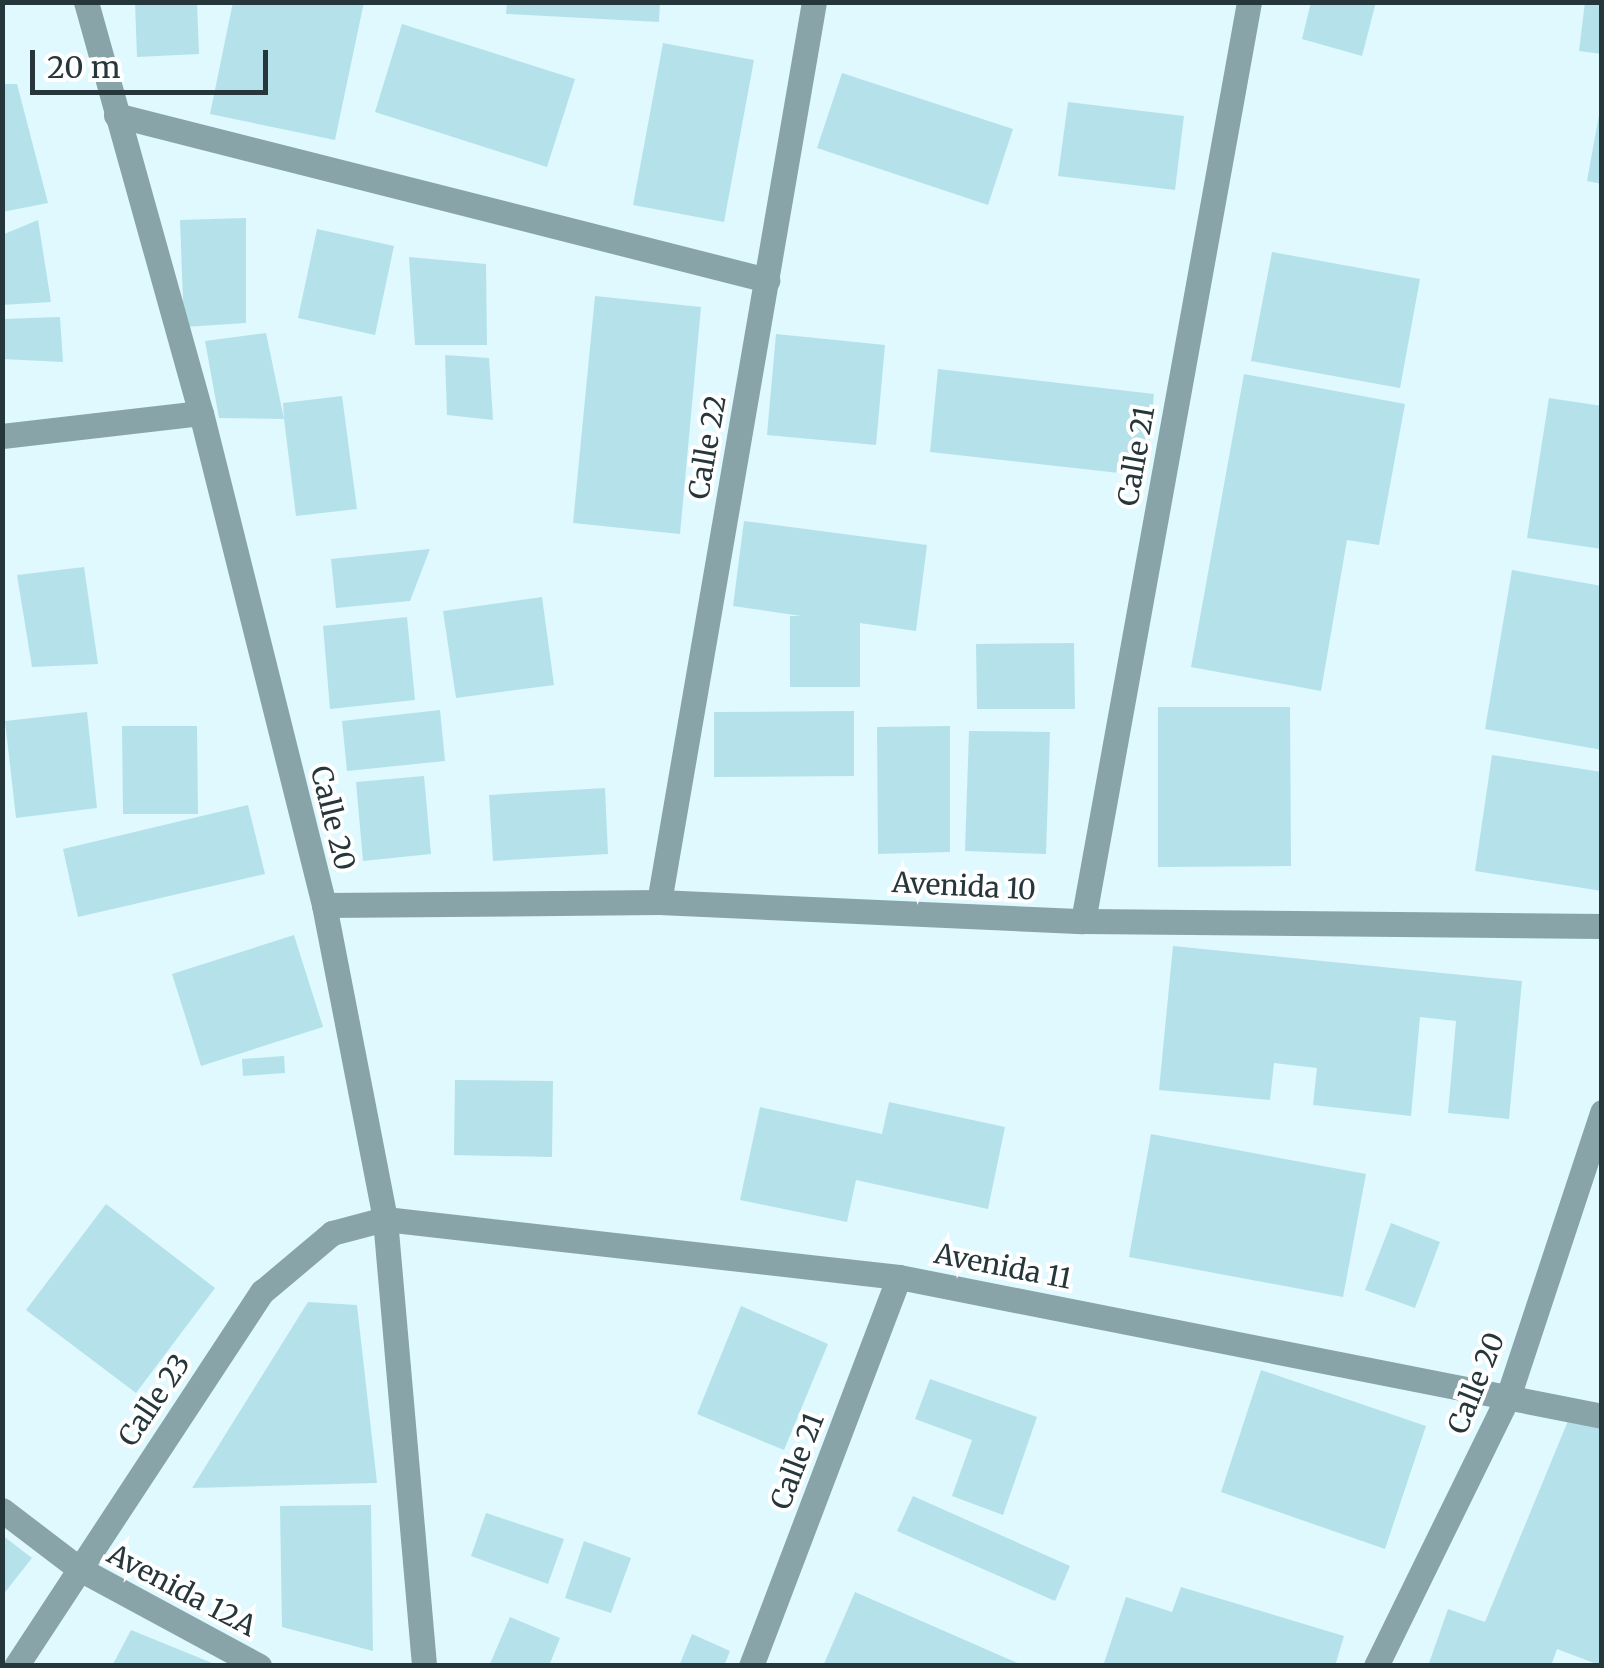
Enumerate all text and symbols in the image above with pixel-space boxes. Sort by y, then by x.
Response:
scale bar [35,30,272,92]
text: 20 m [47,48,120,86]
street label: Calle 22 [681,392,733,502]
street label: Calle 21 [1111,404,1161,508]
street label: Calle 20 [304,762,362,874]
street label: Avenida 10 [891,865,1037,907]
street label: Avenida 11 [932,1236,1074,1296]
street label: Calle 20 [1440,1327,1512,1439]
street label: Calle 23 [111,1348,197,1452]
street label: Calle 21 [763,1408,831,1514]
street label: Avenida 12A [102,1537,262,1643]

